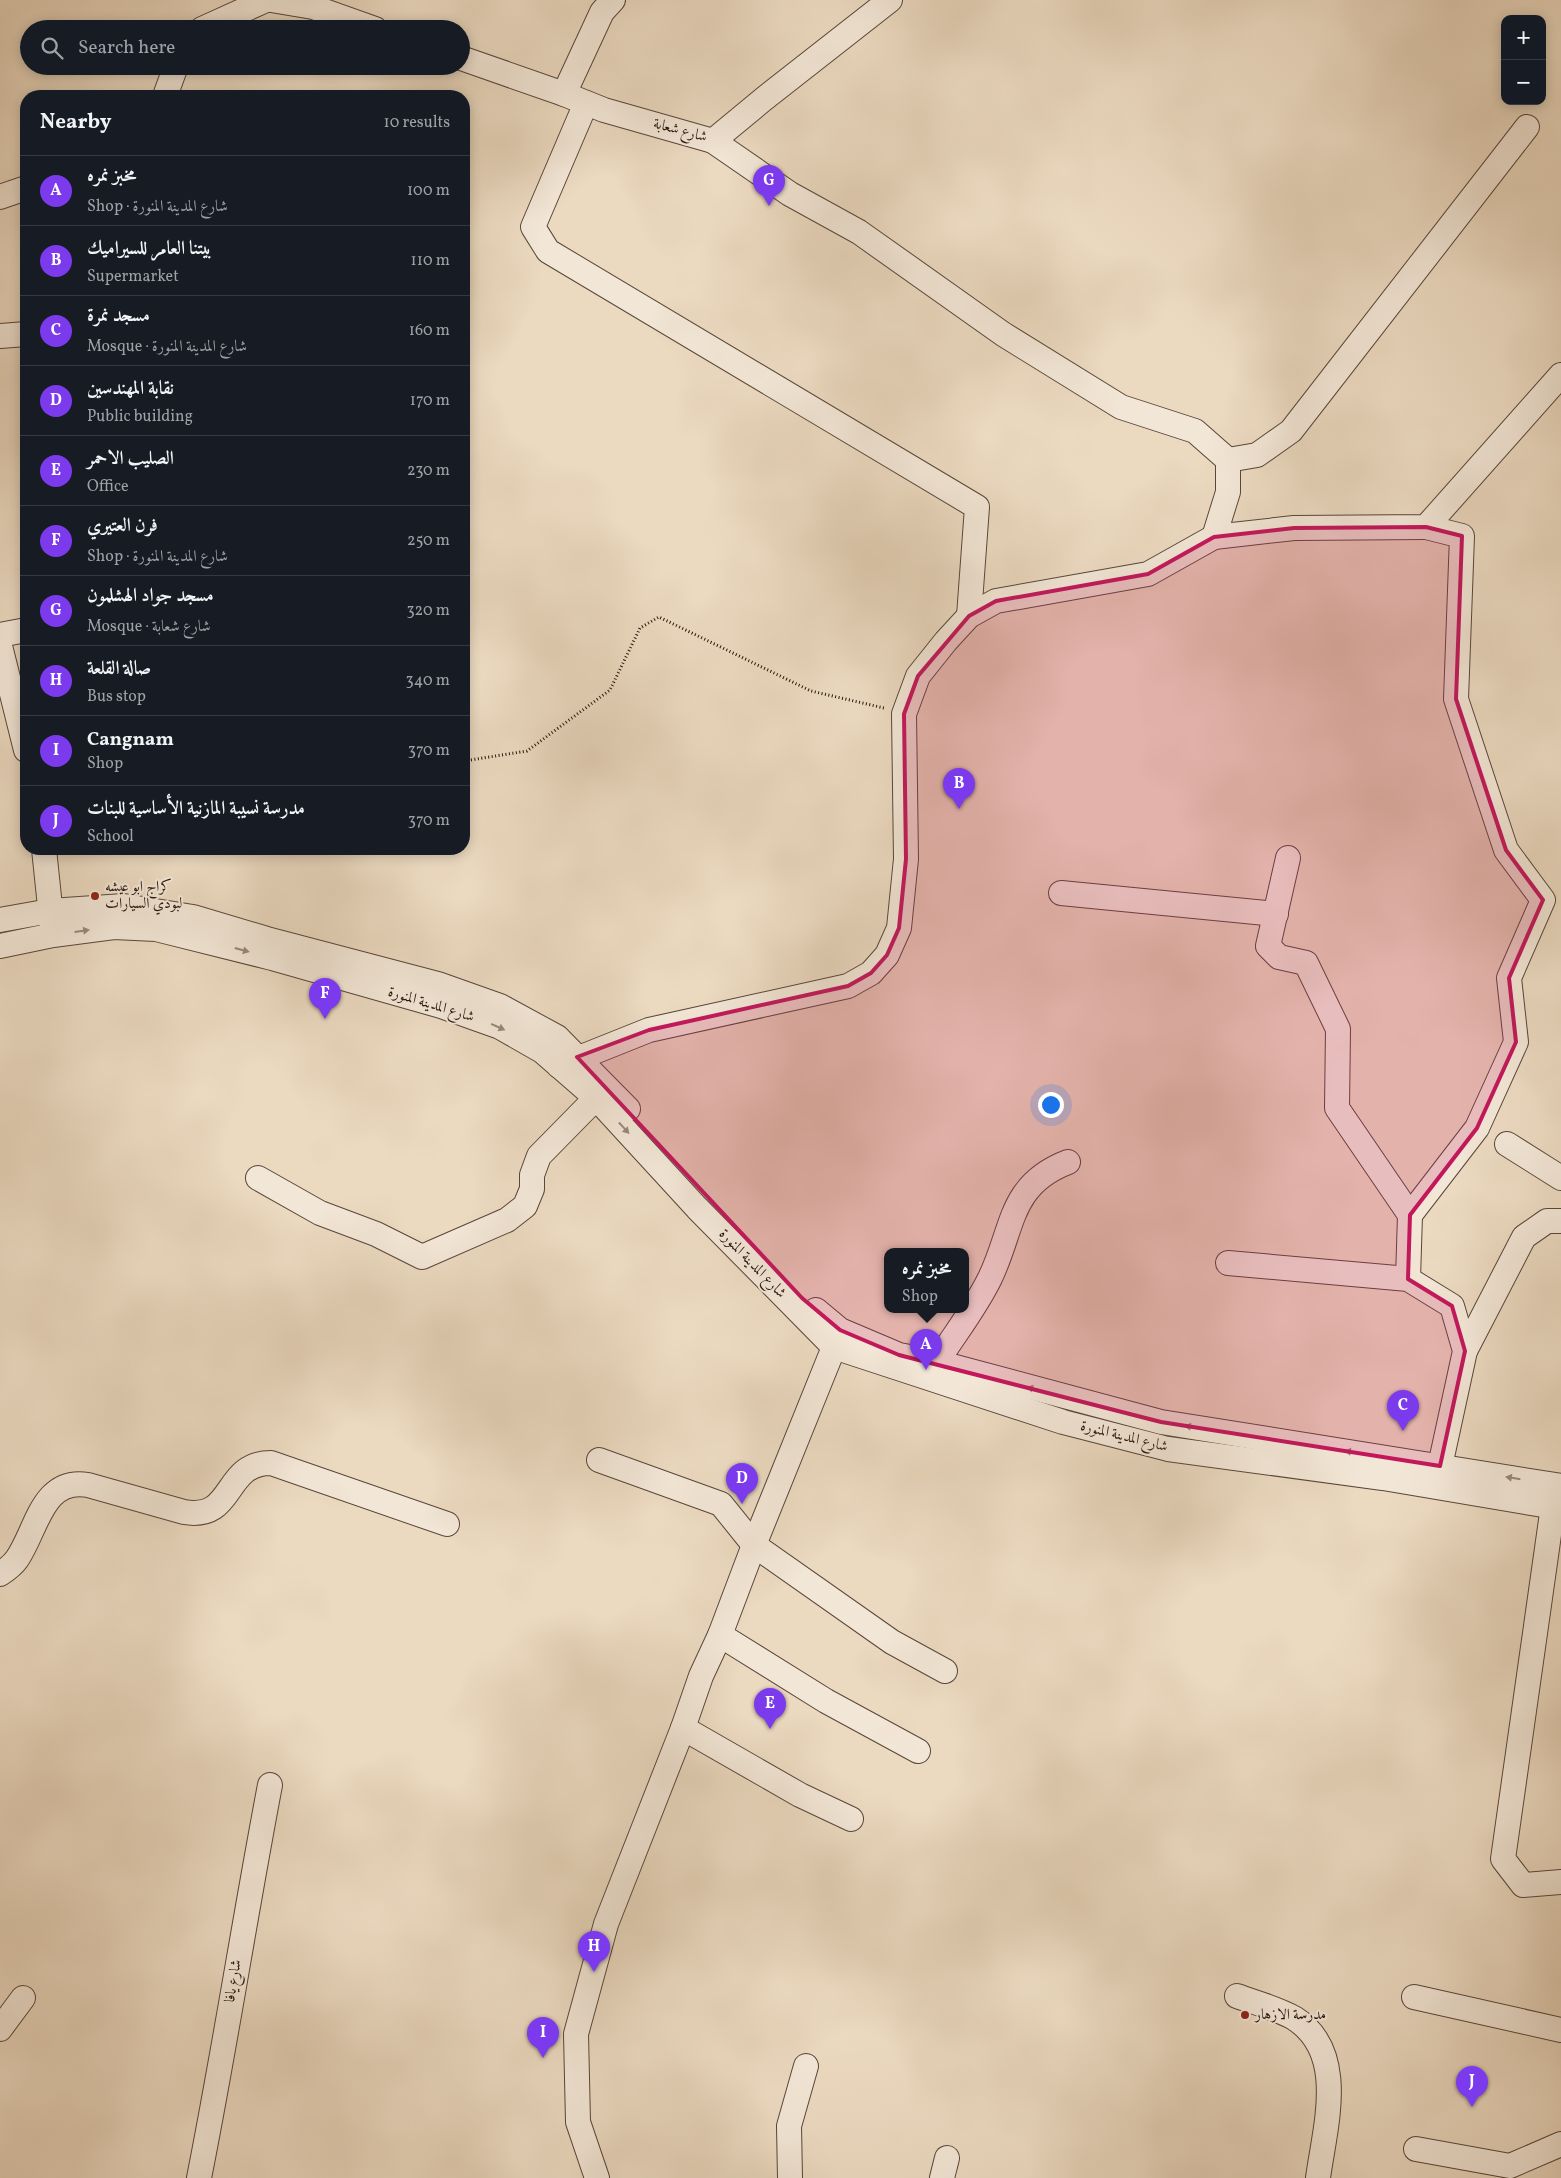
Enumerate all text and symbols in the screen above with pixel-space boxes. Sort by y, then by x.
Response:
map controls [1501,15,1546,105]
button: + [1501,15,1546,60]
search box [20,20,470,75]
icon: search [38,34,66,62]
text: Search here [78,35,175,61]
button: − [1501,60,1546,105]
text: Nearby [40,108,111,137]
text: 10 results [384,112,450,134]
street label: شارع شعابة [650,114,709,149]
text: مخبز نمره [87,163,136,189]
pin: G [753,165,785,206]
text: A [50,180,62,202]
text: 100 m [407,180,450,202]
text: Shop · شارع المدينة المنورة [87,196,228,218]
text: بيتنا العامر للسيراميك [87,236,212,262]
text: B [51,250,61,272]
text: 110 m [411,250,450,272]
text: Supermarket [87,266,179,288]
text: مسجد نمرة [87,303,150,329]
text: C [51,320,61,342]
text: 160 m [409,320,450,342]
text: Mosque · شارع المدينة المنورة [87,336,247,358]
text: نقابة المهندسين [87,376,174,402]
text: D [50,390,62,412]
text: 170 m [410,390,450,412]
text: Public building [87,406,193,428]
text: الصليب الاحمر [87,446,174,472]
text: E [51,460,61,482]
text: 230 m [407,460,450,482]
text: Office [87,476,129,498]
text: فرن العتيري [87,513,158,539]
text: F [51,530,61,552]
text: 250 m [407,530,450,552]
text: Shop · شارع المدينة المنورة [87,546,228,568]
text: مسجد جواد الهشلمون [87,583,214,609]
text: G [50,600,62,622]
text: 320 m [406,600,450,622]
text: Mosque · شارع شعابة [87,616,211,638]
text: صالة القلعة [87,656,151,682]
text: H [50,670,62,692]
text: 340 m [406,670,450,692]
text: Bus stop [87,686,146,708]
text: Cangnam [87,727,174,753]
text: I [53,740,59,762]
text: 370 m [408,740,450,762]
text: Shop [87,753,123,775]
pin: B [943,768,975,809]
text: مدرسة نسيبة المازنية الأساسية للبنات [87,796,305,822]
text: J [53,810,59,832]
text: 370 m [408,810,450,832]
text: School [87,826,134,848]
place label: كراج ابو عيشه لبودي السيارات [105,877,182,915]
marker: كراج ابو عيشه لبودي السيارات [89,890,101,902]
one-way arrow [75,927,91,935]
one-way arrow [234,946,249,954]
pin: F [309,978,341,1019]
street label: شارع المدينة المنورة [385,982,477,1029]
one-way arrow [491,1024,505,1032]
your location [1038,1092,1064,1118]
one-way arrow [618,1122,629,1134]
street label: شارع المدينة المنورة [713,1225,791,1304]
popup [884,1248,969,1313]
text: مخبز نمره [902,1256,951,1282]
text: Shop [902,1286,938,1308]
pin: A [910,1329,942,1370]
one-way arrow [1026,1385,1041,1393]
pin: C [1387,1390,1419,1431]
street label: شارع المدينة المنورة [1078,1416,1170,1459]
one-way arrow [1184,1423,1200,1431]
one-way arrow [1344,1448,1360,1456]
pin: D [726,1463,758,1504]
one-way arrow [1505,1473,1521,1481]
pin: E [754,1688,786,1729]
pin: H [578,1931,610,1972]
street label: شارع يافا [220,1958,249,2004]
place label: مدرسة الازهار [1253,2005,1326,2026]
marker: مدرسة الازهار [1239,2009,1251,2021]
pin: I [527,2017,559,2058]
pin: J [1456,2066,1488,2107]

